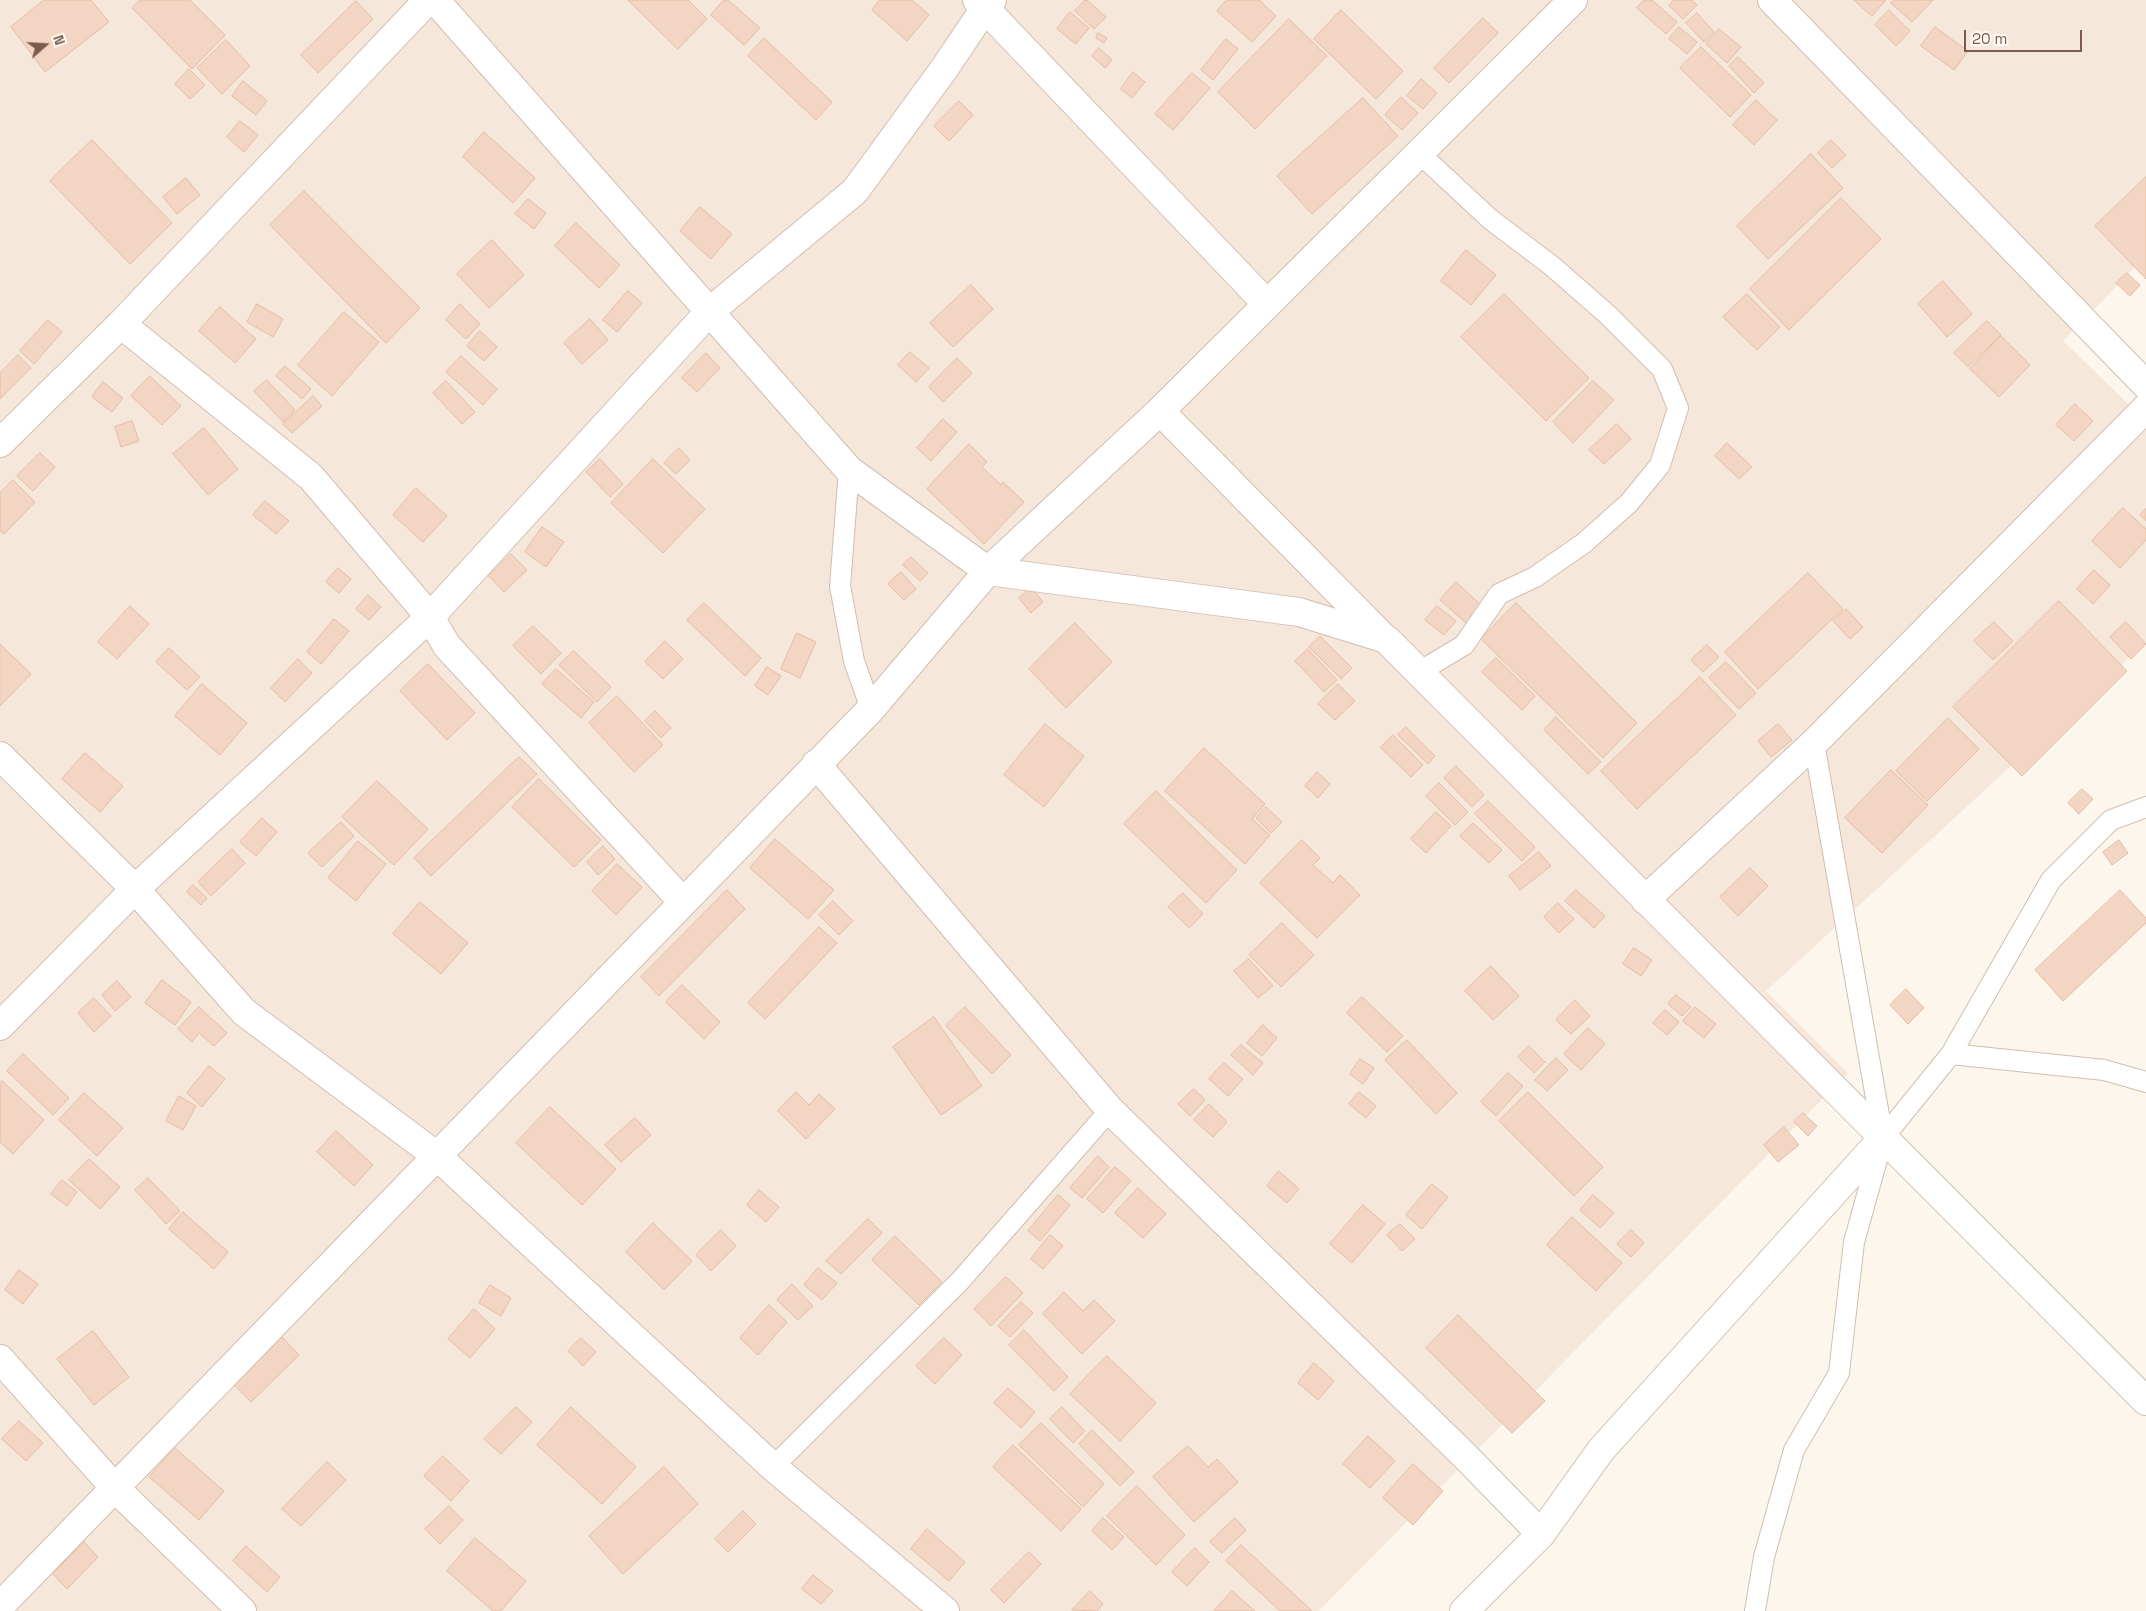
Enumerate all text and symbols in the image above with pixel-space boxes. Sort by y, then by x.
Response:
north arrow [20,20,70,70]
scale bar [1966,20,2084,52]
text: 20 m [1972,29,2007,48]
text: N [49,33,69,47]

